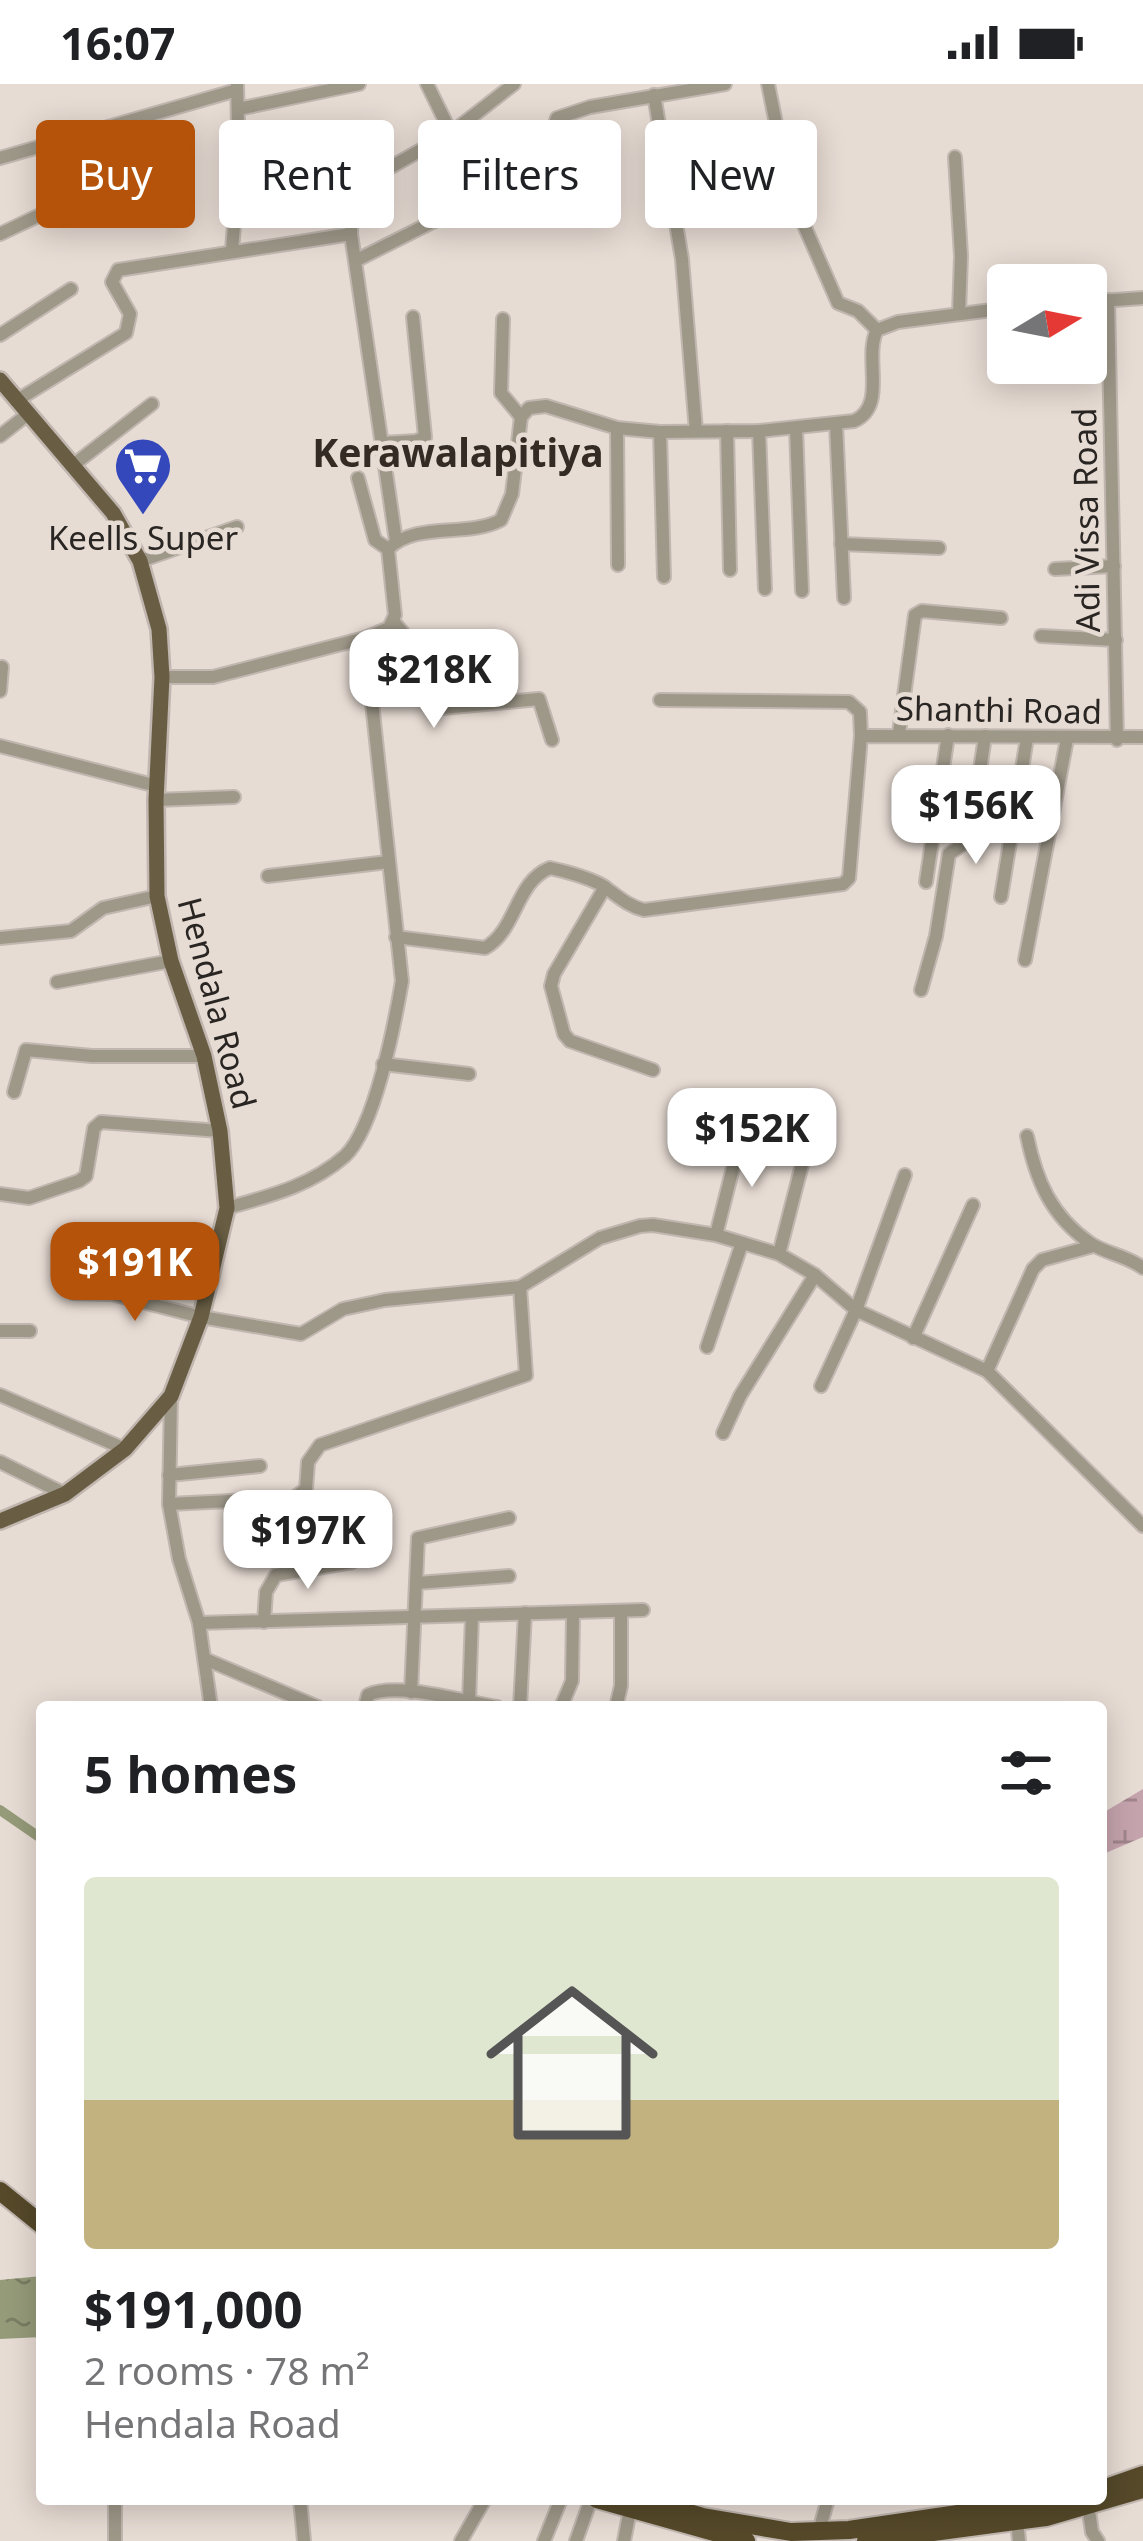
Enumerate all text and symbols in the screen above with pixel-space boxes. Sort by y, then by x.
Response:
text: 16:07 [60,12,176,73]
chip: Buy [36,120,195,228]
chip: Rent [219,120,394,228]
chip: Filters [418,120,621,228]
chip: New [645,120,817,228]
north arrow [987,264,1107,384]
map controls [987,264,1107,384]
street label: Adi Vissa Road [1061,407,1110,633]
district label: Kerawalapitiya [312,425,604,478]
supermarket icon: Keells Super [112,435,174,517]
place label: Keells Super [48,515,238,560]
pin: $218K [350,629,518,731]
text: $218K [376,641,492,694]
street label: Shanthi Road [896,685,1102,734]
pin: $156K [892,765,1060,867]
text: $156K [918,777,1034,830]
street label: Hendala Road [168,892,267,1114]
pin: $152K [668,1088,836,1190]
text: $152K [694,1100,810,1153]
pin: $191K [51,1222,219,1324]
text: $191K [77,1234,193,1287]
pin: $197K [224,1490,392,1592]
text: $197K [250,1502,366,1555]
text: 5 homes [84,1738,297,1808]
icon: filters [993,1740,1059,1806]
icon: home [464,1955,680,2171]
text: $191,000 [84,2273,303,2343]
text: 2 rooms · 78 m² [84,2343,370,2396]
text: Hendala Road [84,2396,341,2449]

